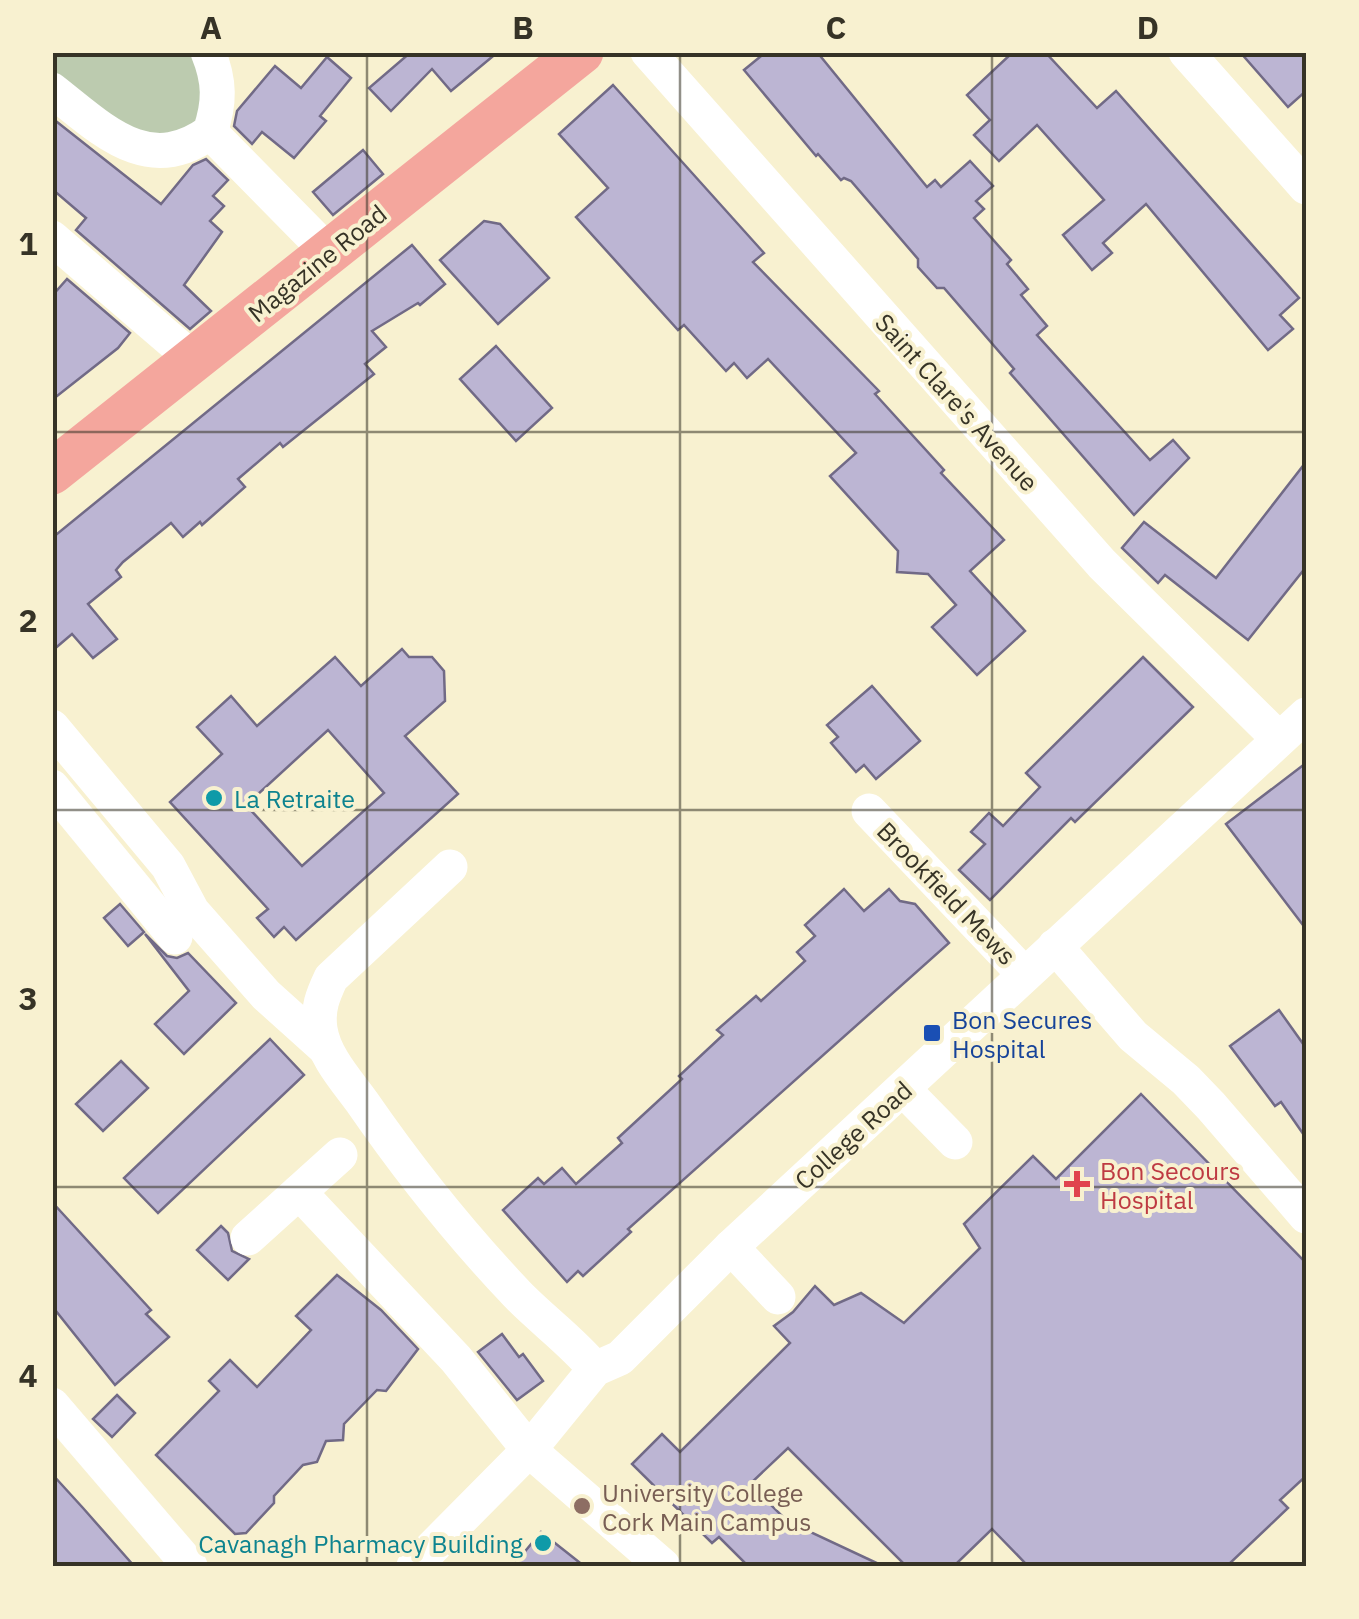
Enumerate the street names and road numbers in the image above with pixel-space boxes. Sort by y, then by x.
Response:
street label: Magazine Road [241,197,393,329]
street label: Saint Clare's Avenue [868,306,1046,498]
street label: Brookfield Mews [870,814,1024,972]
street label: College Road [787,1074,919,1196]

